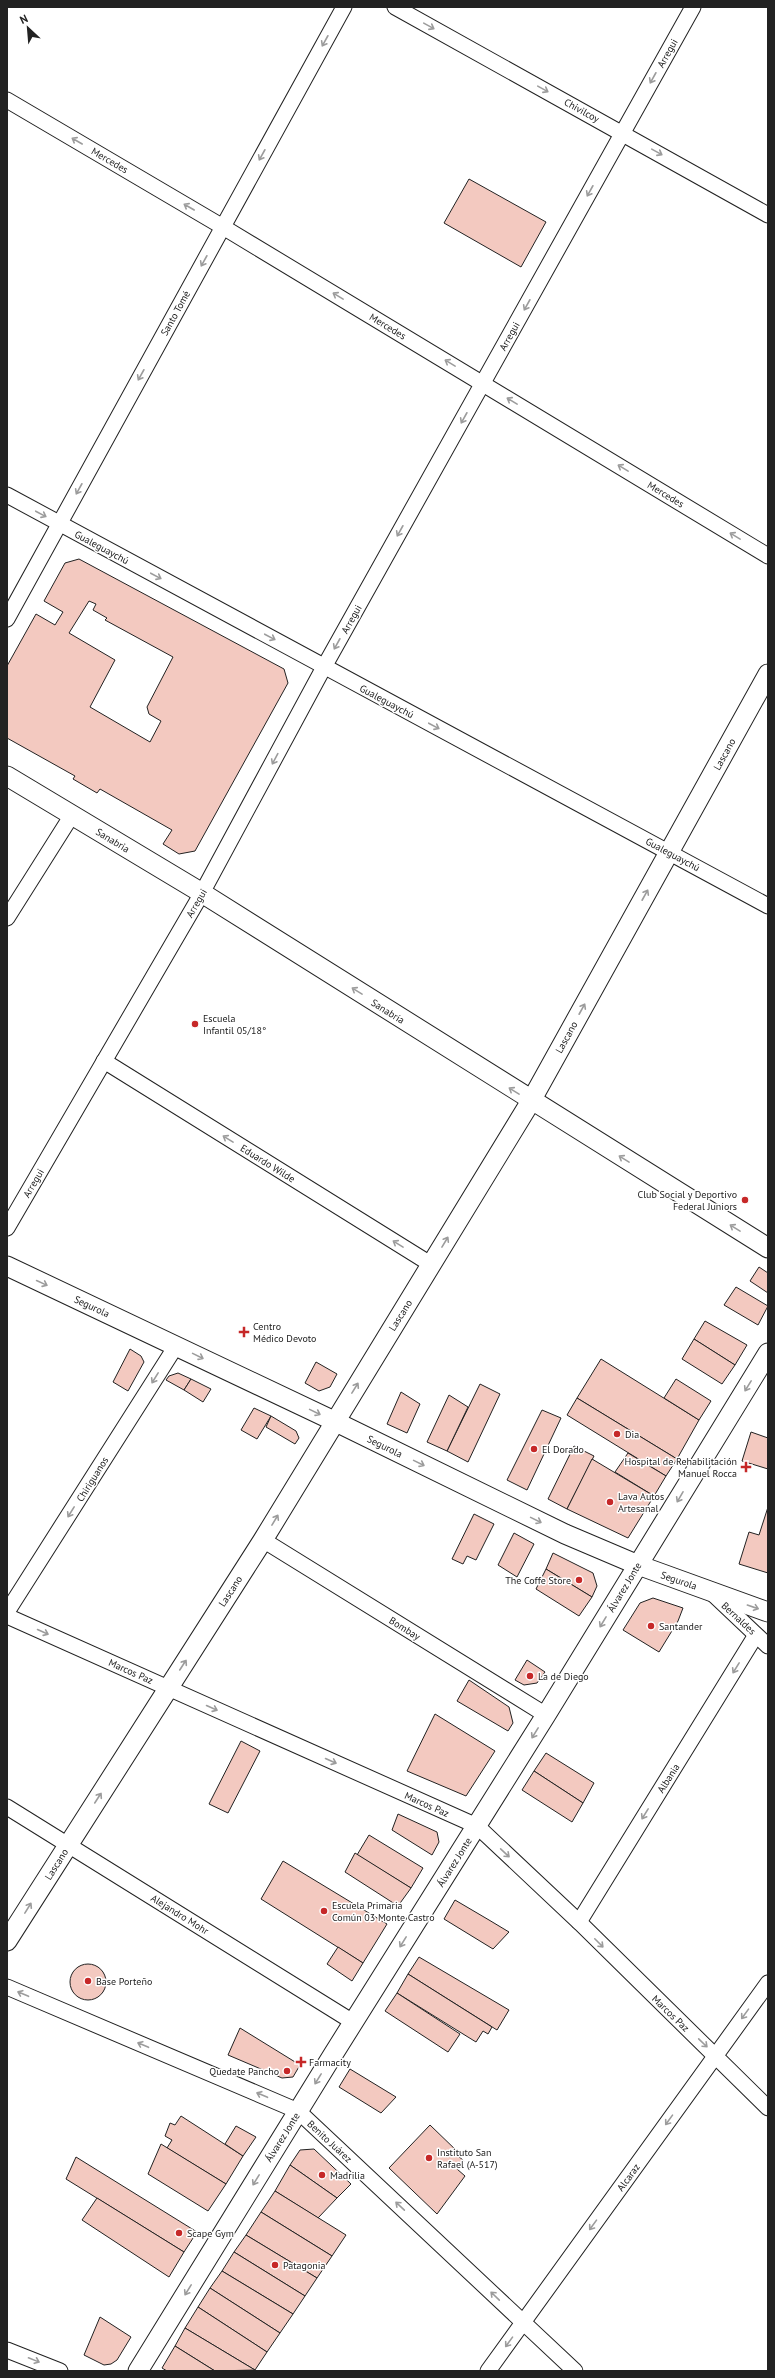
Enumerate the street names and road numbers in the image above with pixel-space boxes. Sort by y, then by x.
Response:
street label: Arregui [654,37,681,70]
street label: Chivilcoy [562,95,602,126]
street label: Mercedes [89,145,131,176]
street label: Santo Tomé [158,288,193,338]
street label: Mercedes [367,310,408,342]
street label: Arregui [496,320,523,353]
street label: Mercedes [645,478,686,510]
street label: Gualeguaychú [72,528,131,567]
street label: Arregui [338,603,365,636]
street label: Gualeguaychú [357,682,416,721]
street label: Lascano [710,736,738,772]
street label: Sanabria [93,825,132,856]
street label: Gualeguaychú [643,835,702,874]
street label: Arregui [183,887,210,920]
street label: Sanabria [369,996,407,1027]
street label: Lascano [552,1019,580,1055]
street label: Eduardo Wilde [238,1141,297,1185]
street label: Arregui [20,1167,47,1200]
street label: Segurola [72,1293,112,1320]
street label: Lascano [386,1297,415,1333]
street label: Segurola [365,1432,405,1461]
street label: Chiriguanos [73,1454,111,1504]
street label: Álvarez Jonte [604,1560,644,1615]
street label: Segurola [659,1568,699,1593]
street label: Lascano [216,1573,245,1609]
street label: Bernaldes [719,1599,759,1638]
street label: Bombay [387,1614,423,1643]
street label: Marcos Paz [106,1656,155,1687]
street label: Albania [654,1761,682,1795]
street label: Marcos Paz [402,1789,451,1820]
street label: Álvarez Jonte [434,1835,475,1889]
street label: Lascano [42,1846,71,1882]
street label: Alejandro Mohr [148,1891,212,1938]
street label: Marcos Paz [649,1992,692,2035]
street label: Álvarez Jonte [262,2110,303,2164]
street label: Benito Juárez [305,2117,355,2165]
street label: Alcaraz [614,2161,643,2194]

